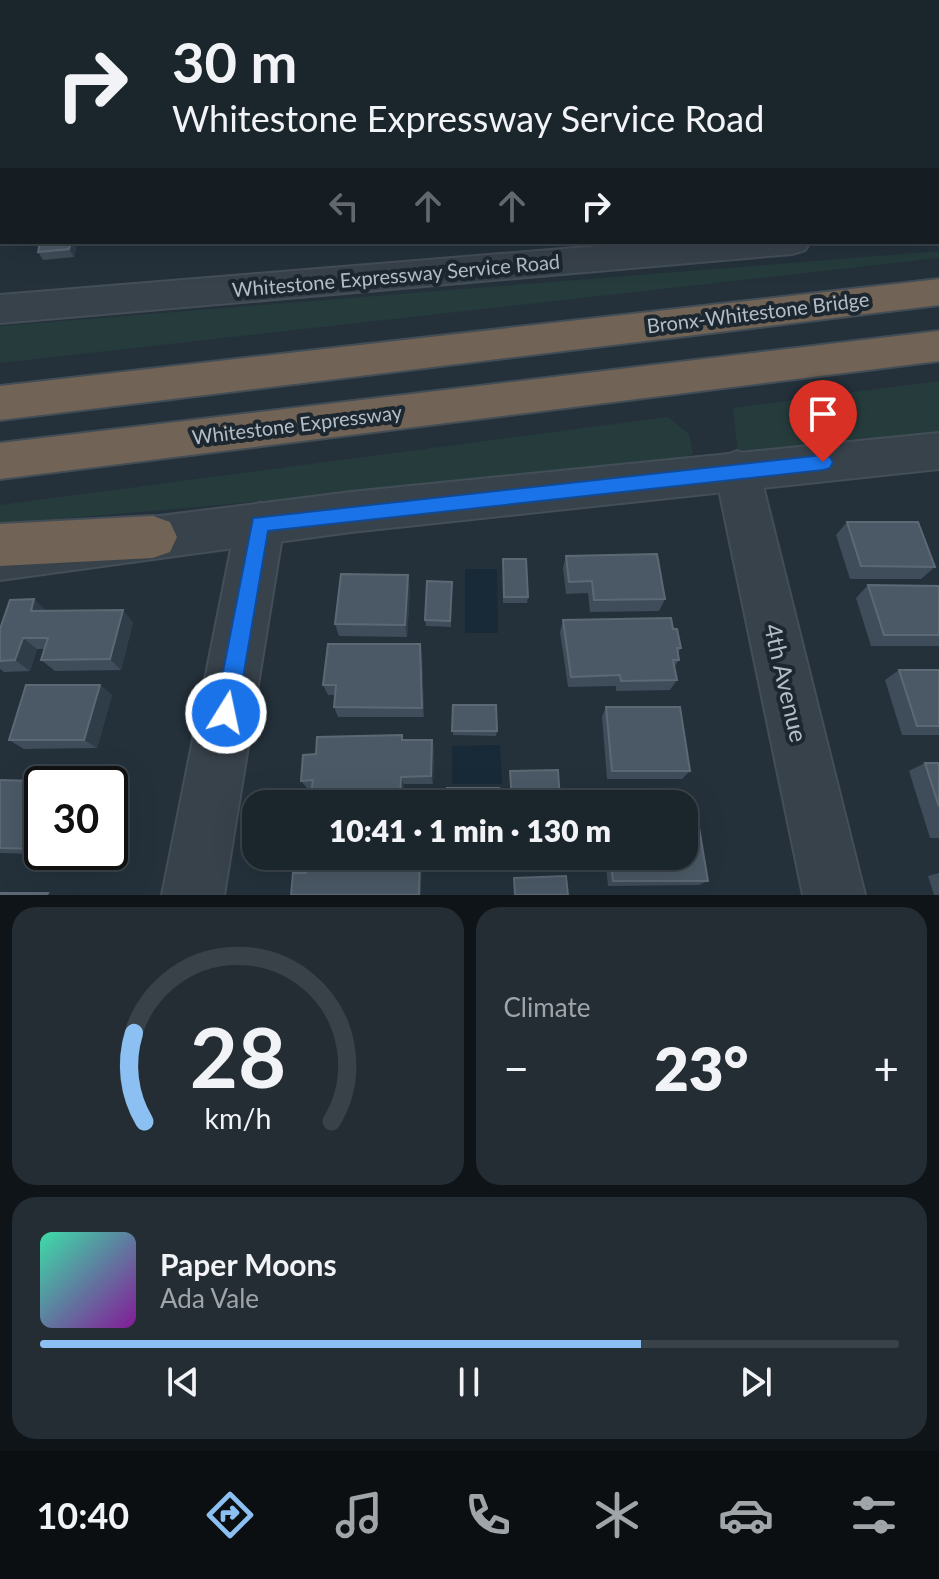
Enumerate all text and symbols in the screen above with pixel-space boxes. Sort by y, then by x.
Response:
text: 30 m [172,28,297,95]
icon: right [40,32,144,136]
text: Whitestone Expressway Service Road [172,96,764,140]
icon: left [322,184,366,228]
icon: ahead [406,184,450,228]
icon: ahead [490,184,534,228]
icon: right [574,184,618,228]
street label: Whitestone Expressway Service Road [231,249,561,301]
street label: Bronx-Whitestone Bridge [645,286,870,338]
pin [789,380,857,462]
icon: arrive [801,392,845,436]
street label: Whitestone Expressway [191,399,404,449]
street label: 4th Avenue [759,621,814,745]
position arrow [184,671,268,755]
speed limit sign: 30 [24,766,128,870]
text: 10:41 · 1 min · 130 m [329,812,611,848]
text: Climate [504,991,590,1023]
text: 28 [190,1006,286,1106]
text: 23° [654,1032,749,1104]
text: − [504,1042,529,1094]
text: + [873,1042,899,1094]
text: km/h [204,1101,271,1135]
text: Paper Moons [160,1246,337,1282]
text: Ada Vale [160,1282,259,1314]
icon: previous [161,1360,205,1404]
icon: pause [447,1360,491,1404]
icon: next [734,1360,778,1404]
icon: directions [202,1487,258,1543]
icon: music [331,1487,387,1543]
icon: phone [460,1487,516,1543]
icon: climate [589,1487,645,1543]
icon: car [718,1487,774,1543]
icon: filters [846,1487,902,1543]
text: 10:40 [36,1493,129,1537]

